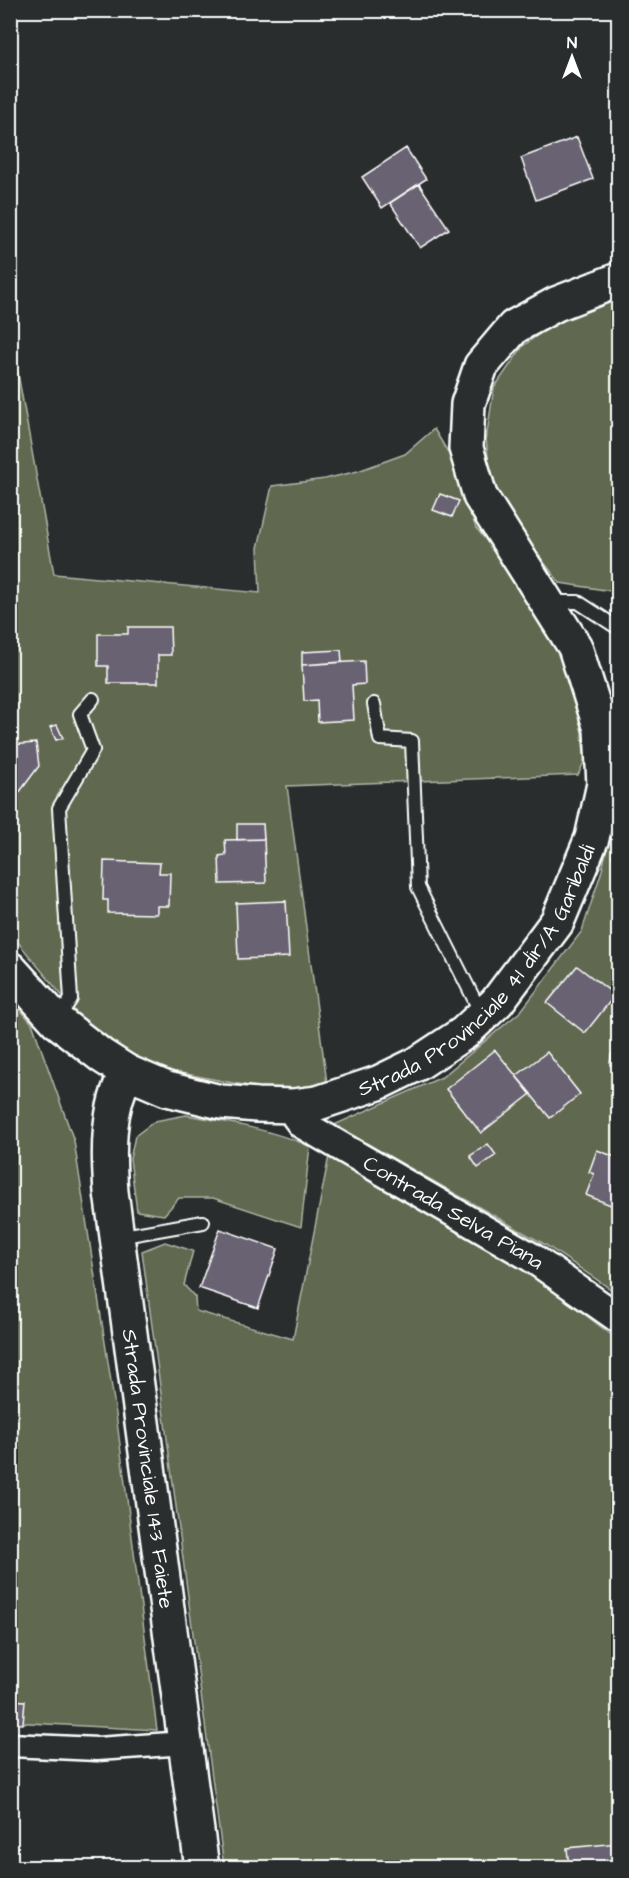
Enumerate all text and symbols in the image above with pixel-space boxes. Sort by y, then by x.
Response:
north arrow [542,27,602,87]
text: N [567,32,577,54]
street label: Strada Provinciale 41 dir/A Garibaldi [354,840,603,1104]
street label: Contrada Selva Piana [358,1149,550,1277]
street label: Strada Provinciale 143 Faiete [115,1327,181,1610]

